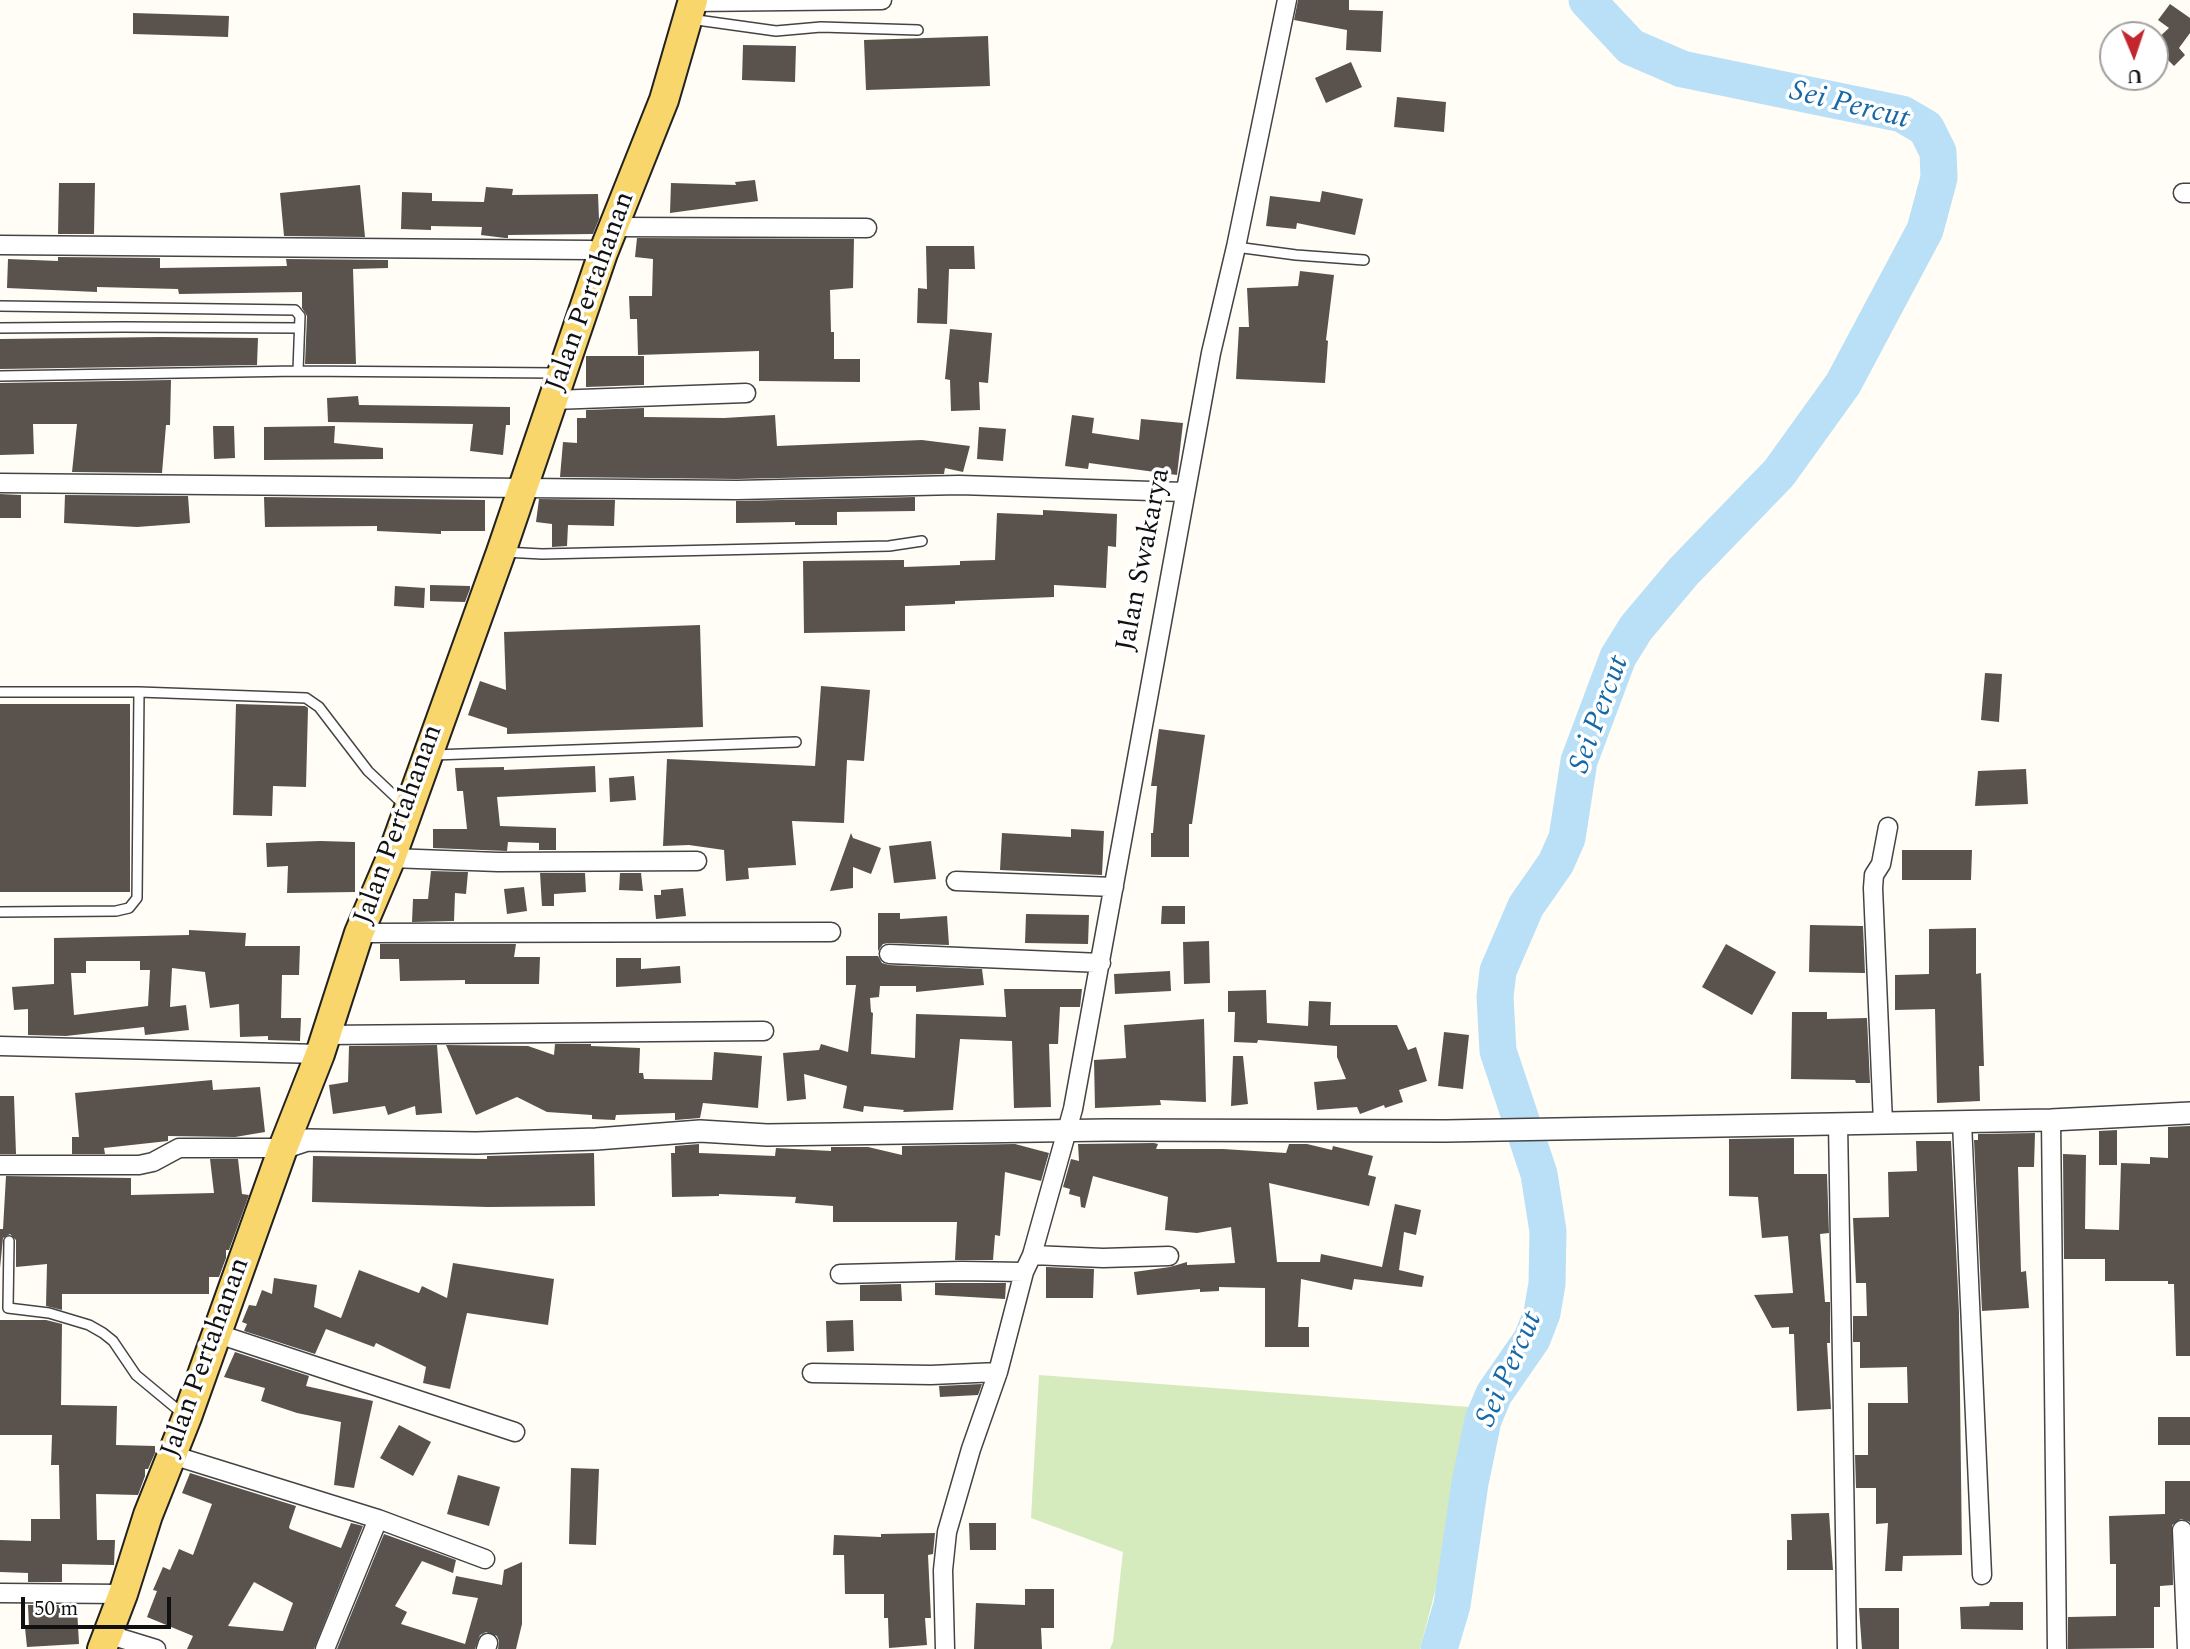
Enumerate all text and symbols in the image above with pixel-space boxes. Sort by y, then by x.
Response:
north arrow [2099,21,2169,91]
text: U [2126,61,2143,90]
water label: Sei Percut [1786,75,1912,139]
street label: Jalan Pertahanan [540,187,644,397]
street label: Jalan Swakarya [1111,465,1179,655]
water label: Sei Percut [1563,652,1639,778]
street label: Jalan Pertahanan [348,720,452,930]
street label: Jalan Pertahanan [155,1253,259,1463]
water label: Sei Percut [1470,1307,1552,1433]
scale bar [24,1582,175,1626]
text: 50 m [34,1593,78,1625]

